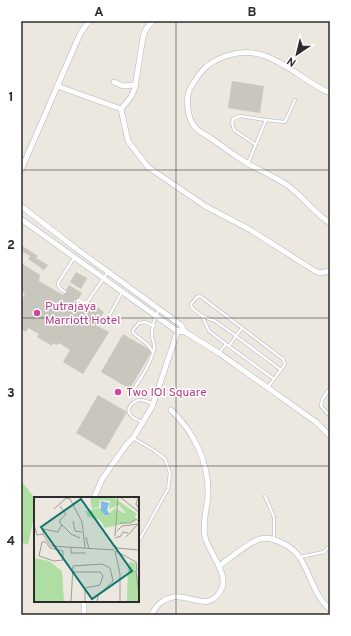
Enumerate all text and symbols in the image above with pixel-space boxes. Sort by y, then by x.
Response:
text: A [94,5,104,21]
text: B [248,5,257,21]
north arrow [277,34,317,74]
text: N [285,53,299,69]
text: 1 [8,90,14,106]
text: 2 [7,238,15,254]
place label: Putrajaya Marriott Hotel [45,299,120,329]
marker: Putrajaya Marriott Hotel [32,308,42,318]
place label: Two IOI Square [126,385,207,401]
text: 3 [7,386,15,402]
marker: Two IOI Square [113,387,123,397]
inset map [34,497,139,602]
text: 4 [7,534,15,550]

